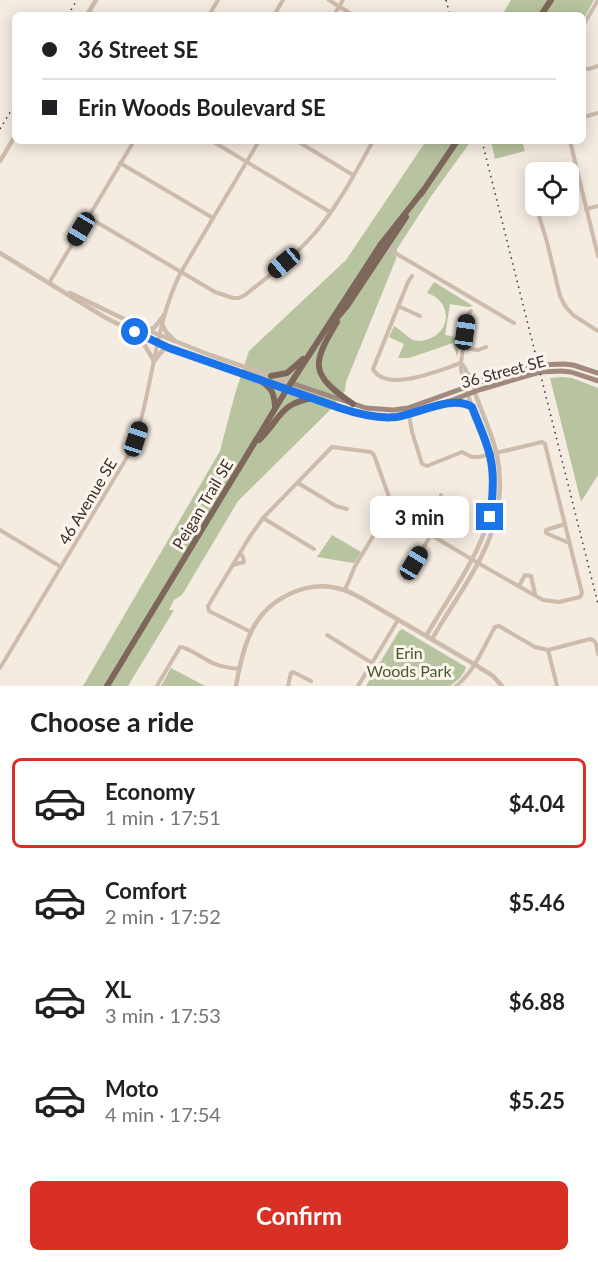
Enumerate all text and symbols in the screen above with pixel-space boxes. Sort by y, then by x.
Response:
text: 36 Street SE [78,36,198,63]
text: Erin Woods Boulevard SE [78,94,326,121]
map controls [525,162,579,216]
button: locate [525,162,579,216]
car [64,209,98,249]
car [264,245,304,281]
car [454,313,476,351]
route start [121,318,148,345]
street label: 36 Street SE [459,351,547,391]
car [122,419,150,459]
street label: 46 Avenue SE [54,454,120,548]
street label: Peigan Trail SE [168,456,236,552]
callout: 3 min [370,496,469,538]
route end [476,503,503,530]
text: 3 min [395,505,444,529]
car [397,543,431,583]
park label: Erin Woods Park [366,643,452,680]
text: Choose a ride [30,705,194,738]
icon: car [33,776,87,830]
text: Economy [105,778,195,805]
text: $4.04 [509,790,565,817]
text: 1 min · 17:51 [105,805,221,829]
icon: car [33,875,87,929]
text: Comfort [105,877,187,904]
text: $5.46 [509,889,565,916]
text: 2 min · 17:52 [105,904,221,928]
icon: car [33,974,87,1028]
text: XL [105,976,131,1003]
text: $6.88 [509,988,565,1015]
text: 3 min · 17:53 [105,1003,221,1027]
icon: car [33,1073,87,1127]
text: Moto [105,1075,159,1102]
text: $5.25 [509,1087,565,1114]
text: 4 min · 17:54 [105,1102,221,1126]
button: Confirm [30,1181,568,1250]

